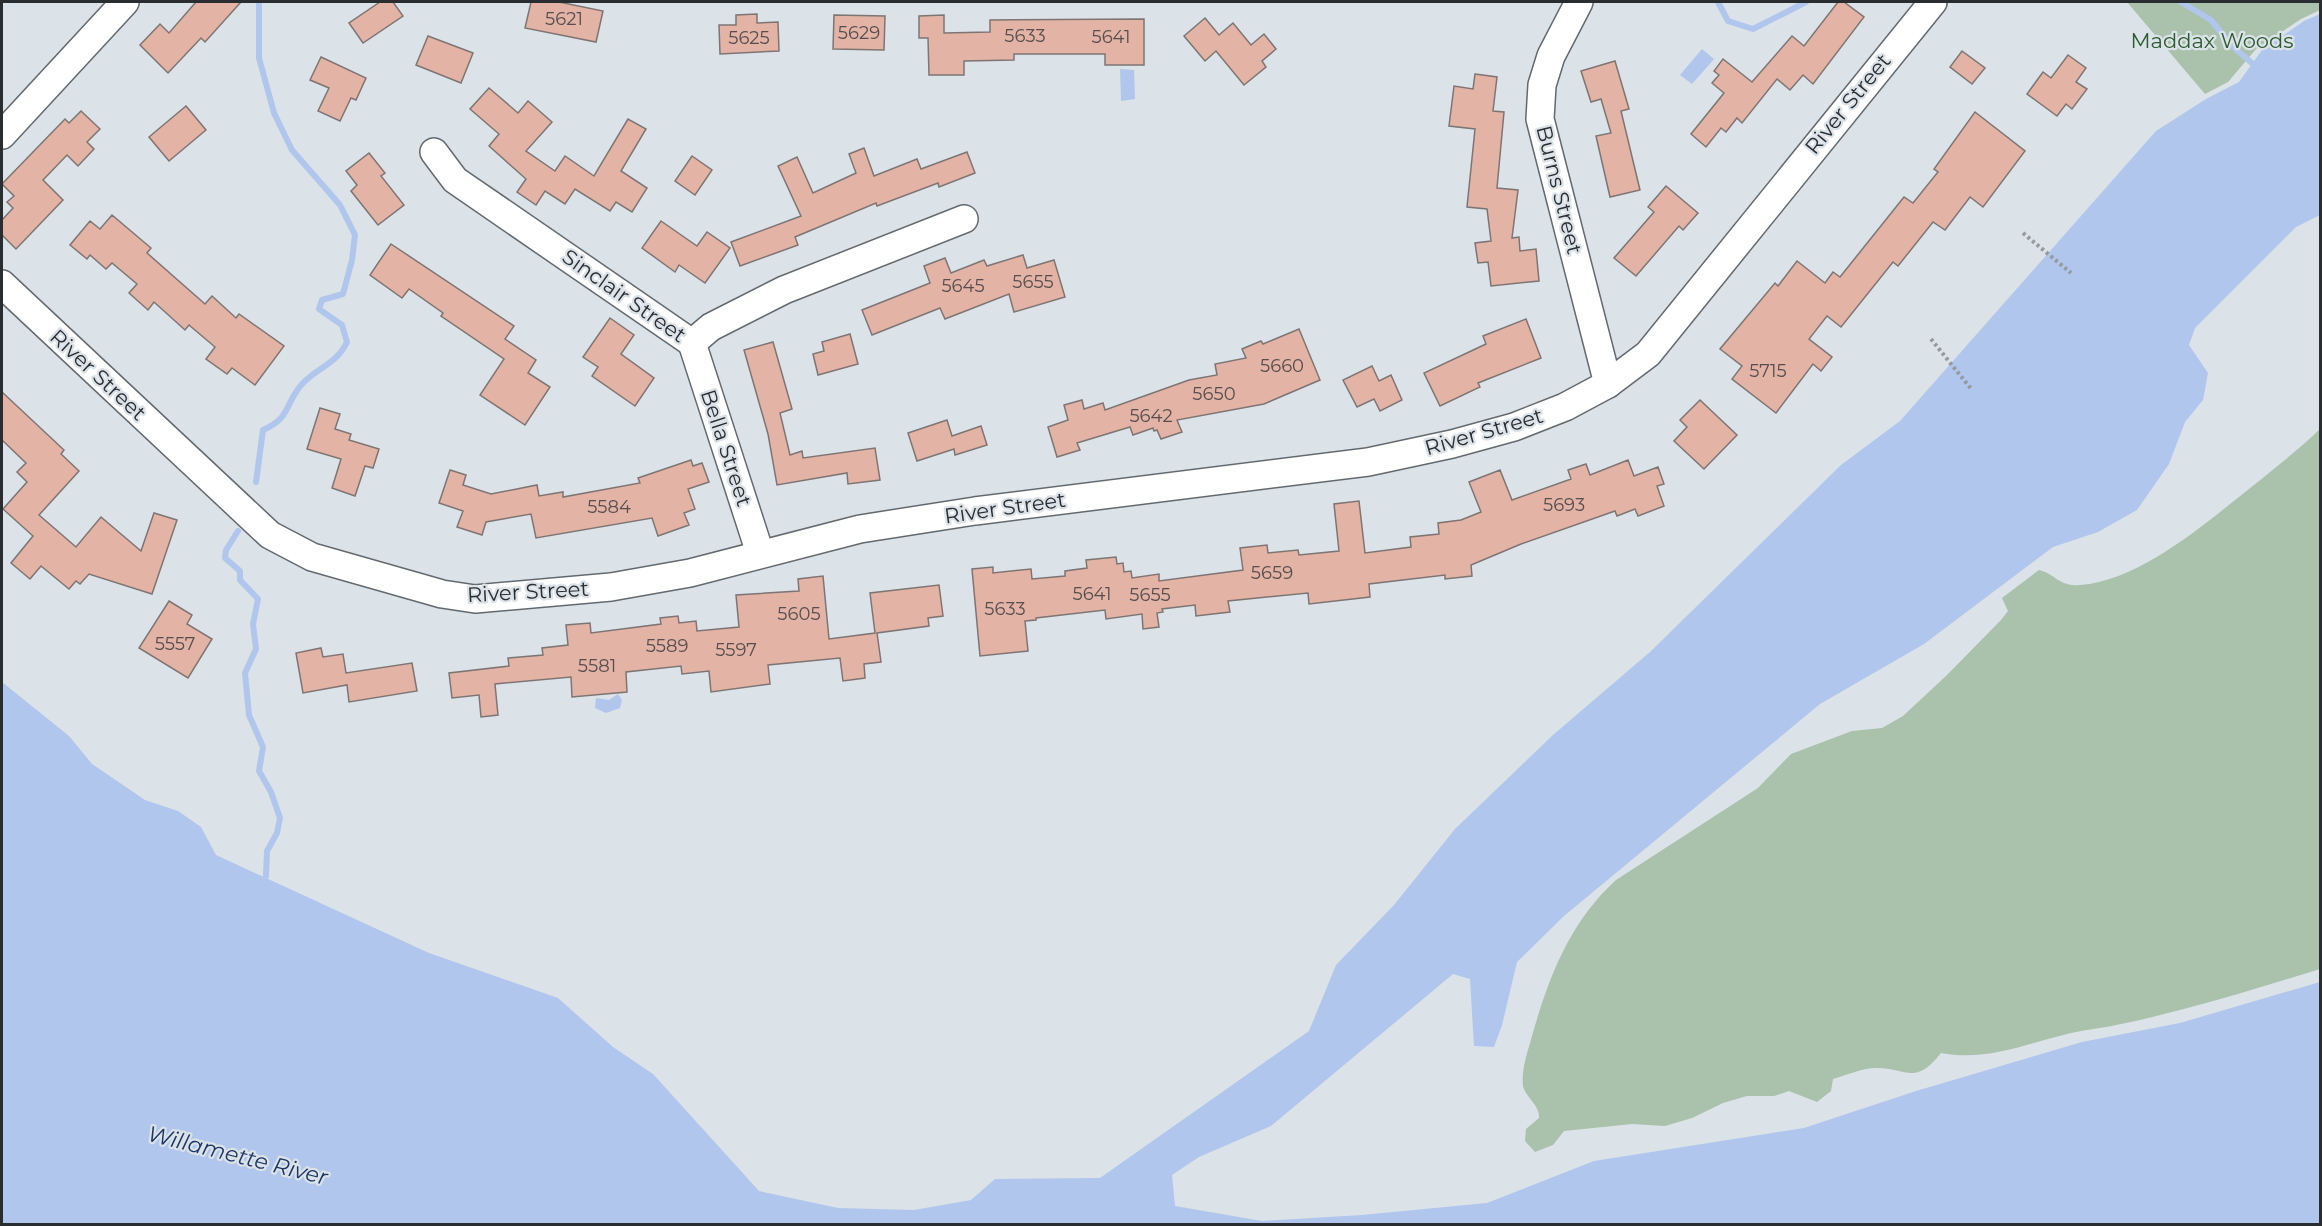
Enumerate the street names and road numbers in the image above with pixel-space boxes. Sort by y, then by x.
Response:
street label: River Street [1800,48,1896,159]
street label: Burns Street [1531,123,1588,257]
street label: Sinclair Street [558,244,691,348]
street label: River Street [45,324,151,425]
street label: Bella Street [696,386,757,509]
street label: River Street [1422,403,1546,460]
street label: River Street [943,487,1067,528]
street label: River Street [466,576,590,607]

